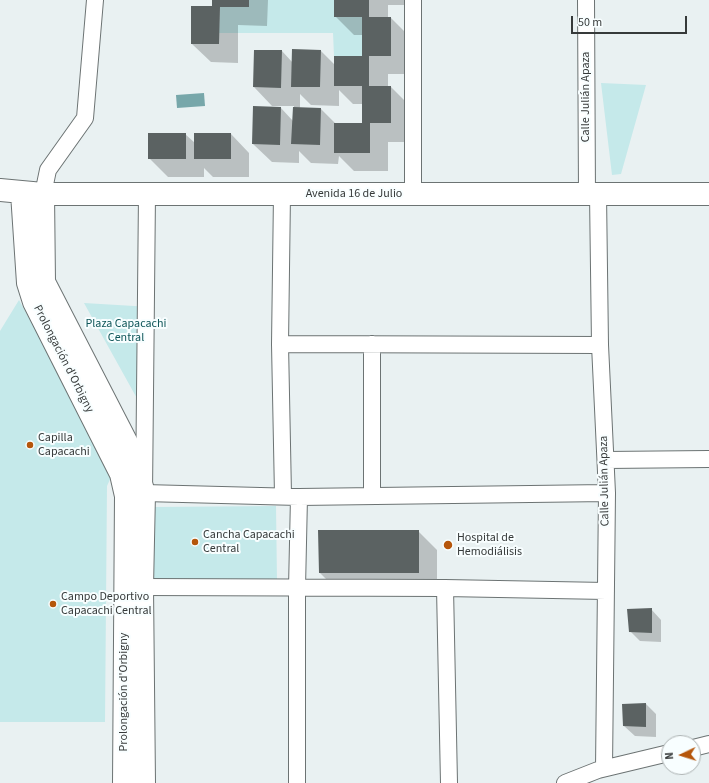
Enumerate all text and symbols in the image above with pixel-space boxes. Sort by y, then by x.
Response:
scale bar [573,8,689,34]
text: 50 m [578,14,602,31]
street label: Calle Julián Apaza [579,52,593,142]
street label: Avenida 16 de Julio [306,187,402,201]
street label: Prolongación d'Orbigny [30,303,96,415]
park label: Plaza Capacachi Central [86,317,166,345]
place label: Capilla Capacachi [38,431,90,459]
street label: Calle Julián Apaza [597,436,613,526]
marker: Capilla Capacachi [25,440,35,450]
place label: Cancha Capacachi Central [203,528,295,556]
place label: Hospital de Hemodiálisis [457,531,522,559]
marker: Cancha Capacachi Central [190,537,200,547]
marker: Hospital de Hemodiálisis [442,539,454,551]
place label: Campo Deportivo Capacachi Central [61,590,152,618]
marker: Campo Deportivo Capacachi Central [48,599,58,609]
street label: Prolongación d'Orbigny [117,633,131,751]
north arrow [661,735,701,775]
text: N [662,752,677,760]

